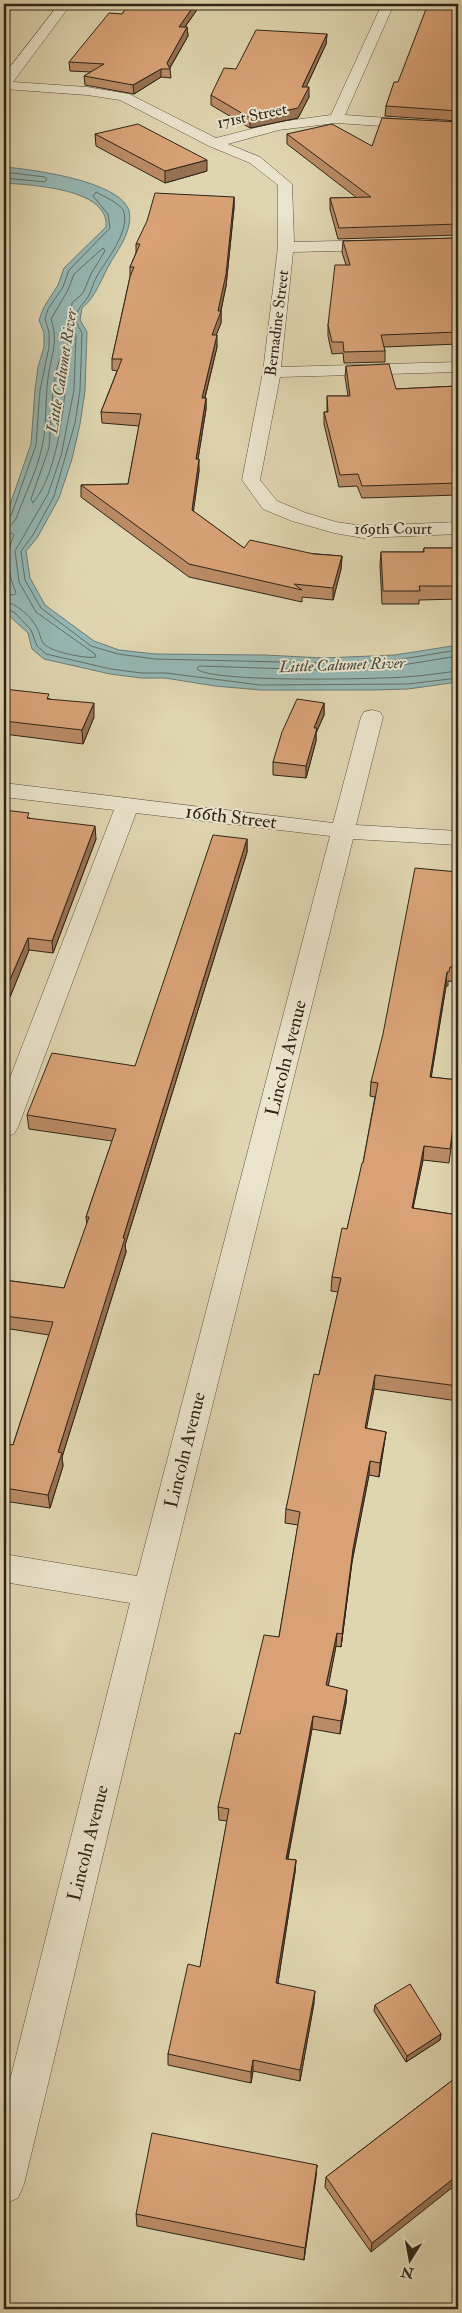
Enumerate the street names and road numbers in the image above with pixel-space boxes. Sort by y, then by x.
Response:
street label: 171st Street [215,99,289,133]
street label: Bernadine Street [261,269,293,377]
street label: 169th Court [354,519,432,539]
street label: 166th Street [184,799,278,835]
street label: Lincoln Avenue [260,997,312,1119]
street label: Lincoln Avenue [159,1389,211,1511]
street label: Lincoln Avenue [62,1782,114,1904]

